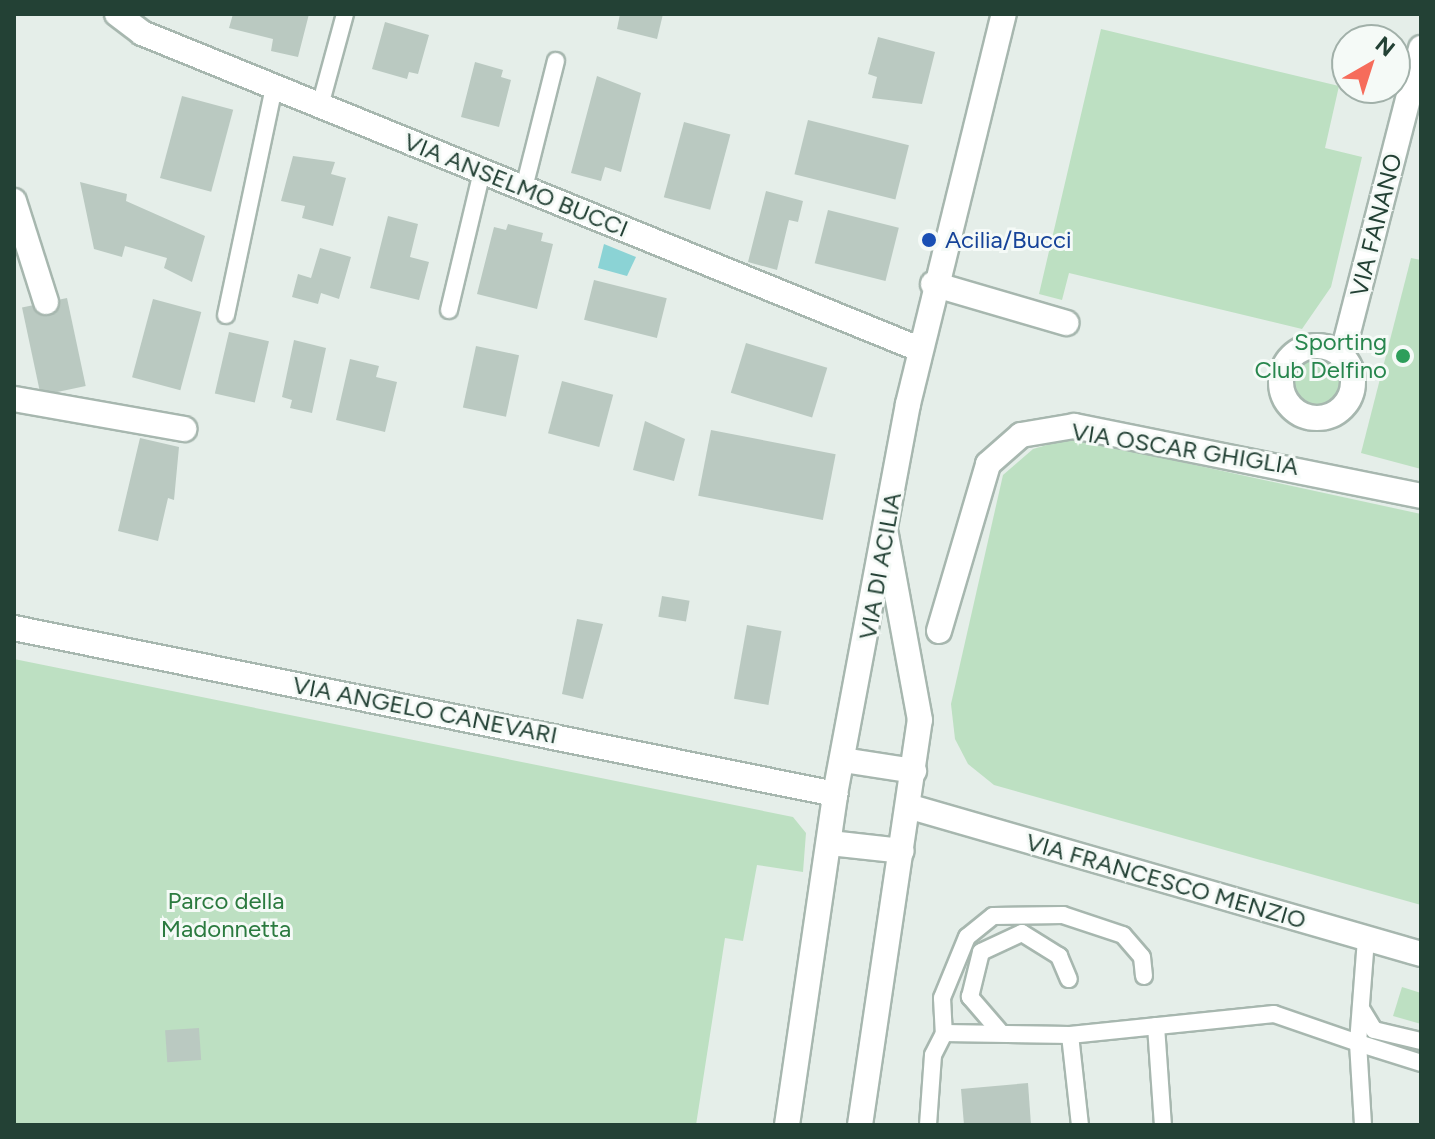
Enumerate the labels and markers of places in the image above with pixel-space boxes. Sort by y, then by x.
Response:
place label: Acilia/Bucci [945,226,1072,254]
marker: Acilia/Bucci [920,231,938,249]
place label: Sporting Club Delfino [1254,328,1387,384]
marker: Sporting Club Delfino [1394,347,1412,365]

